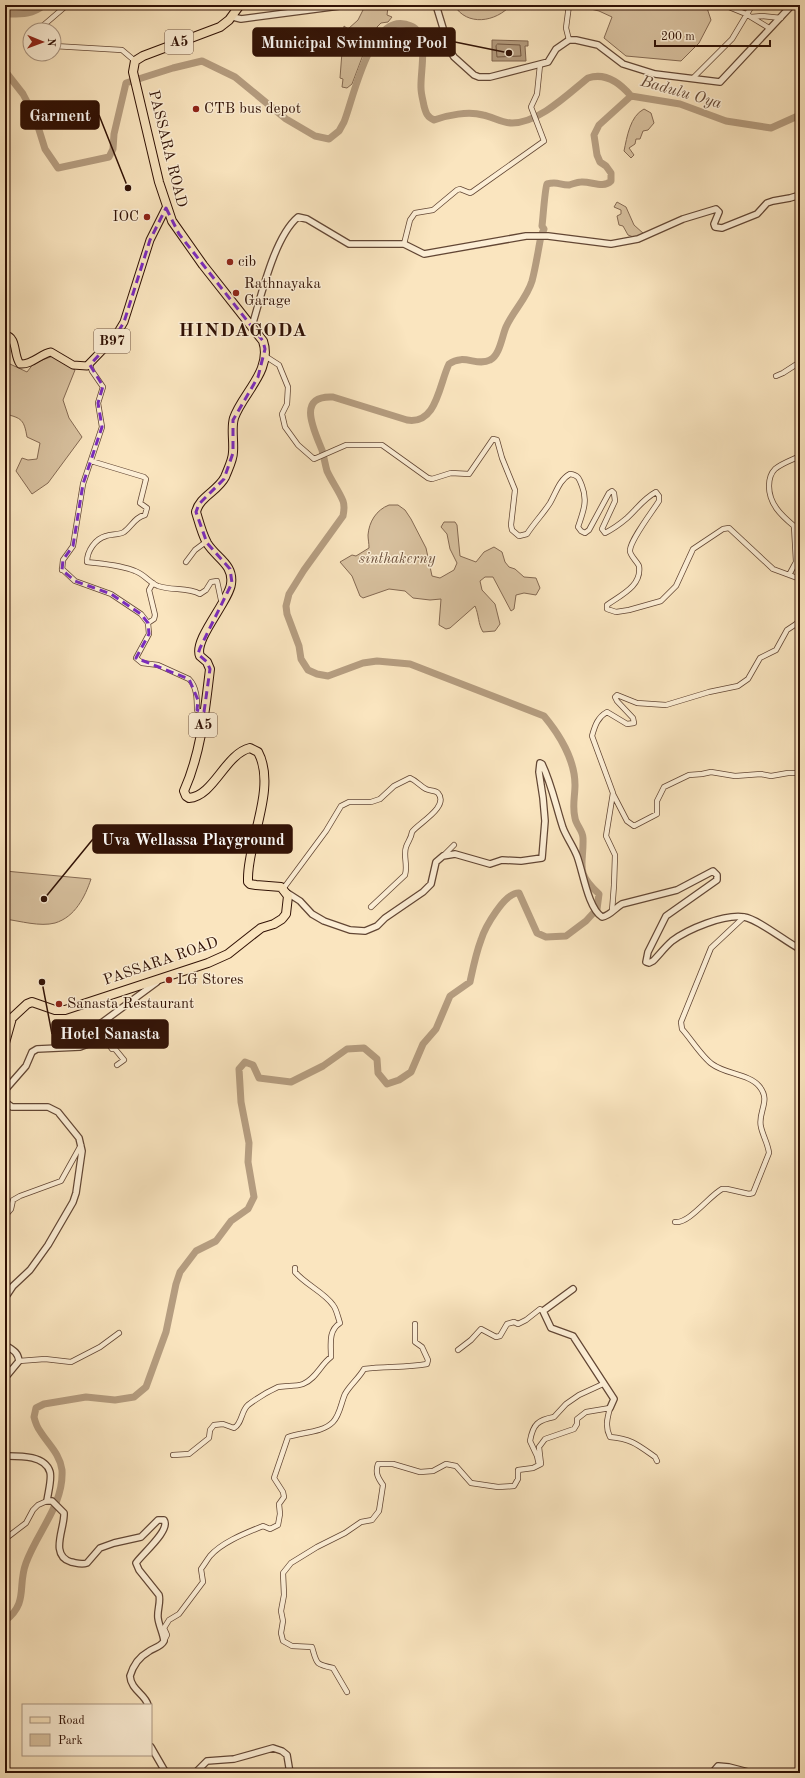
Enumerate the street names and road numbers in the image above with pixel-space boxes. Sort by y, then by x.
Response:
road number: A5 [165,30,193,54]
street label: PASSARA ROAD [145,89,189,209]
road number: B97 [94,329,130,353]
road number: A5 [189,713,217,737]
street label: PASSARA ROAD [102,935,220,989]

